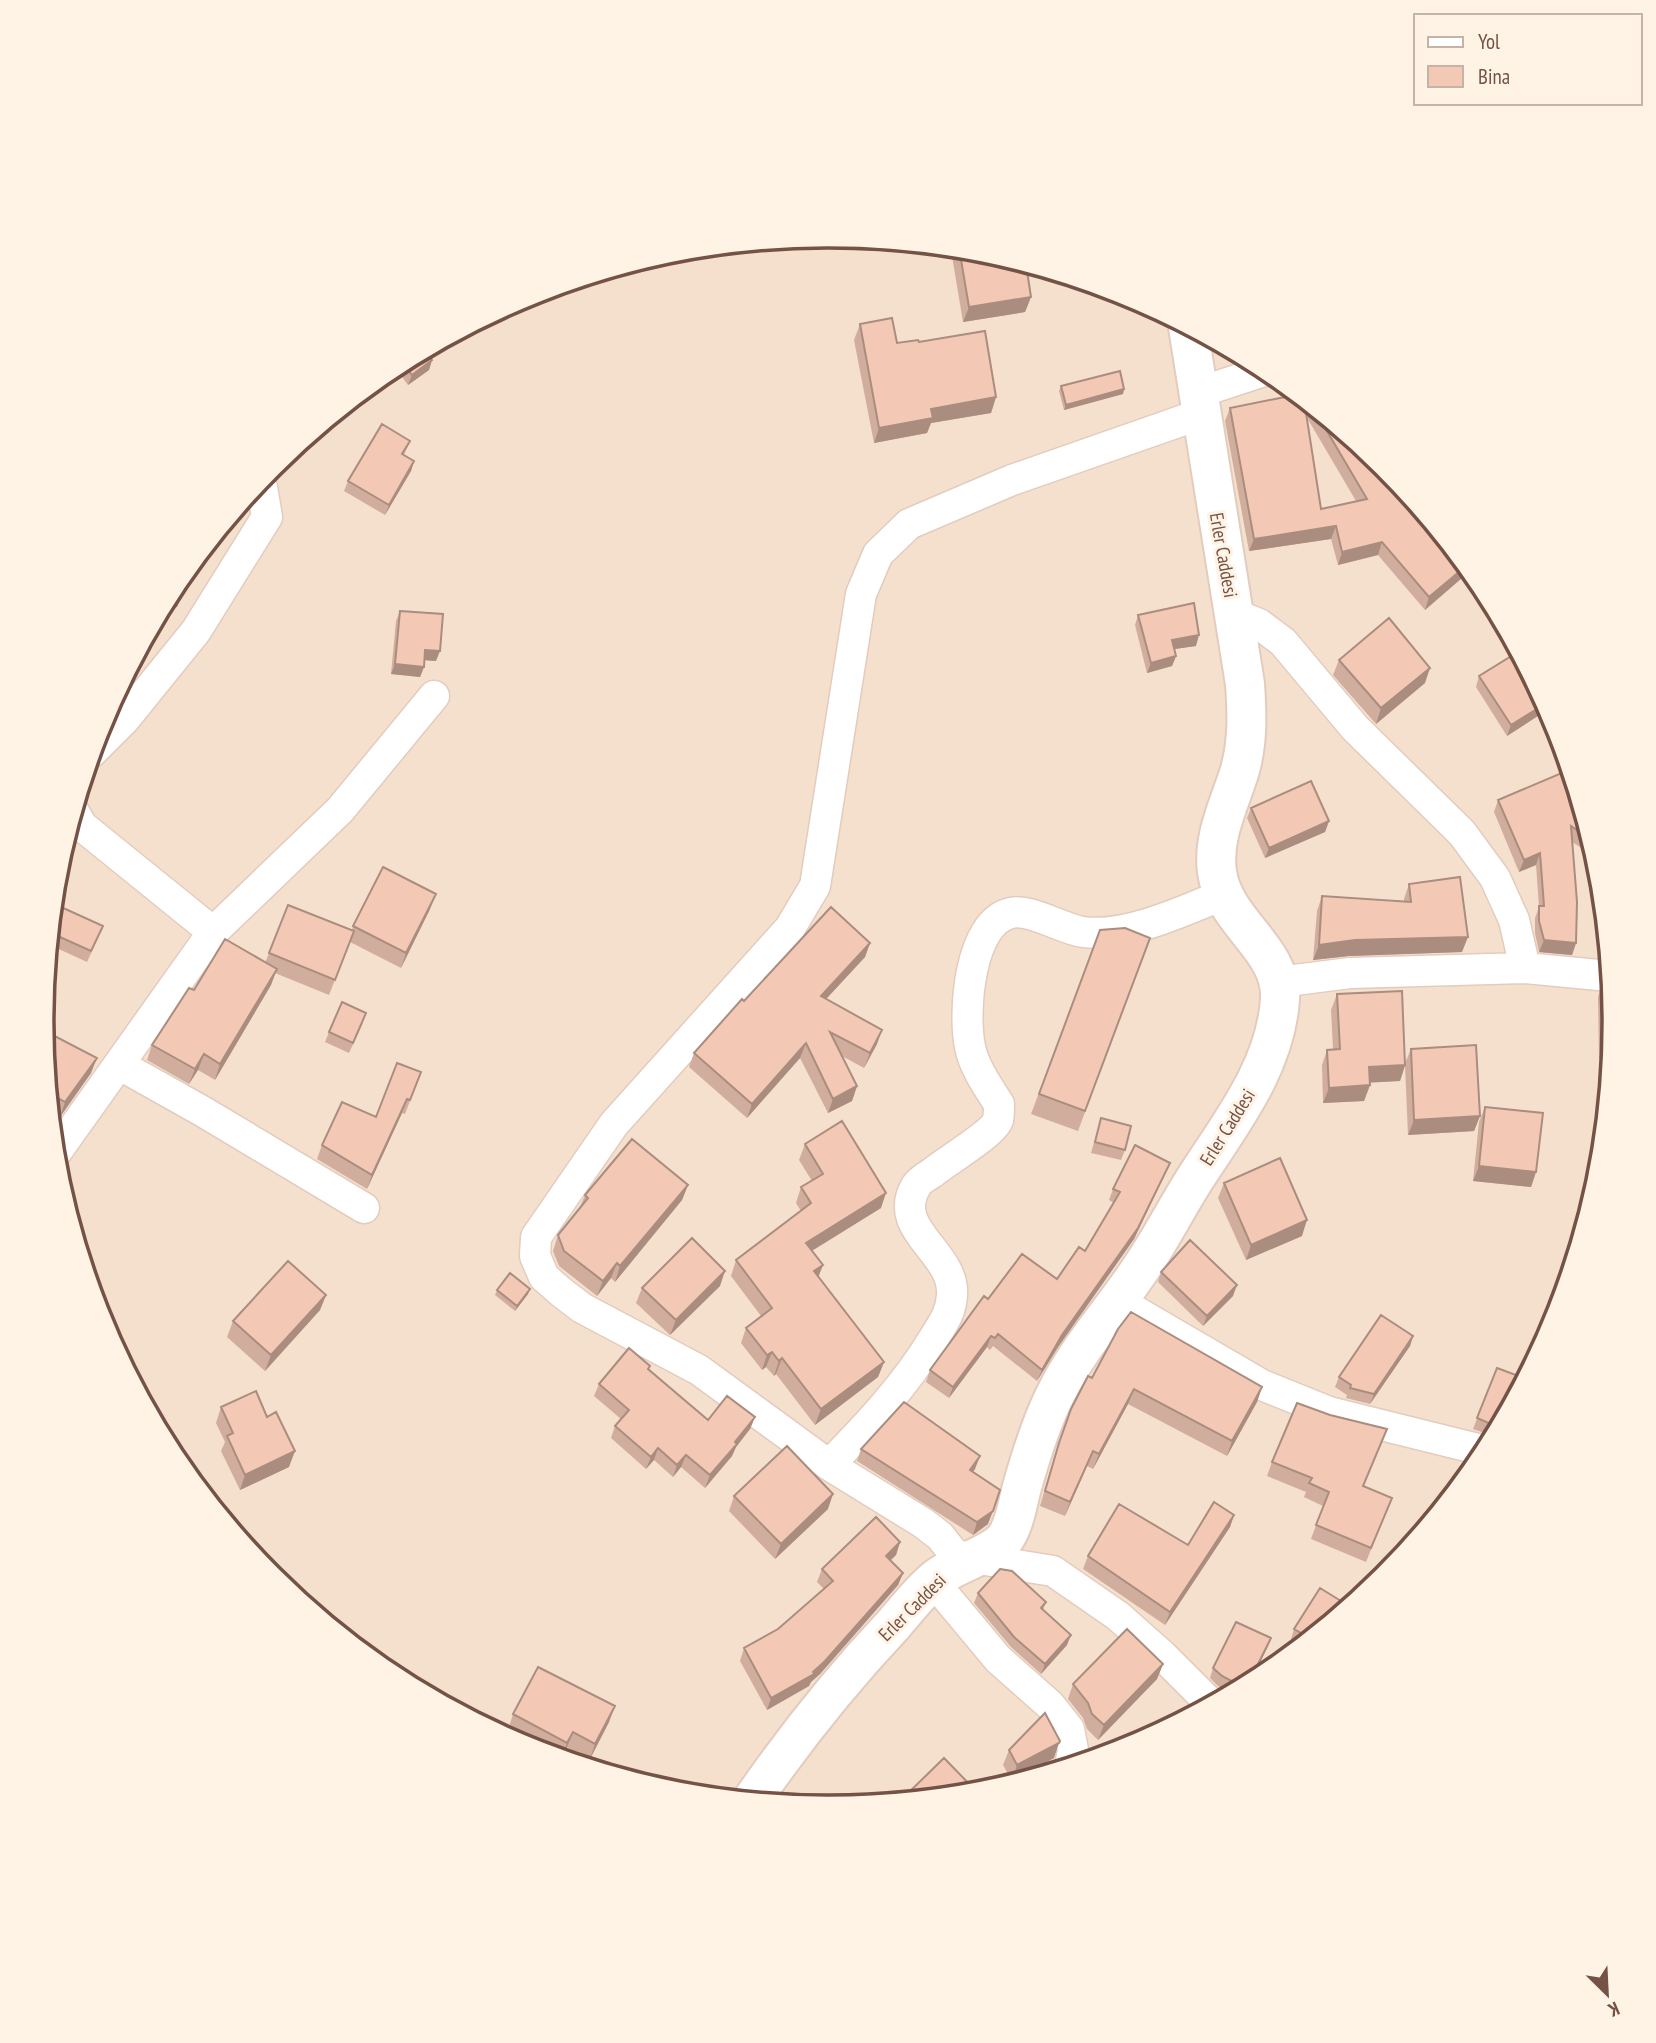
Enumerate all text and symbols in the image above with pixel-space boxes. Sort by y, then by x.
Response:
legend [1414,14,1642,105]
text: Yol [1478,28,1500,55]
text: Bina [1478,63,1510,90]
street label: Erler Caddesi [1205,511,1243,599]
street label: Erler Caddesi [1194,1084,1260,1170]
street label: Erler Caddesi [873,1568,951,1646]
north arrow [1572,1959,1642,2029]
text: K [1604,1997,1623,2023]

